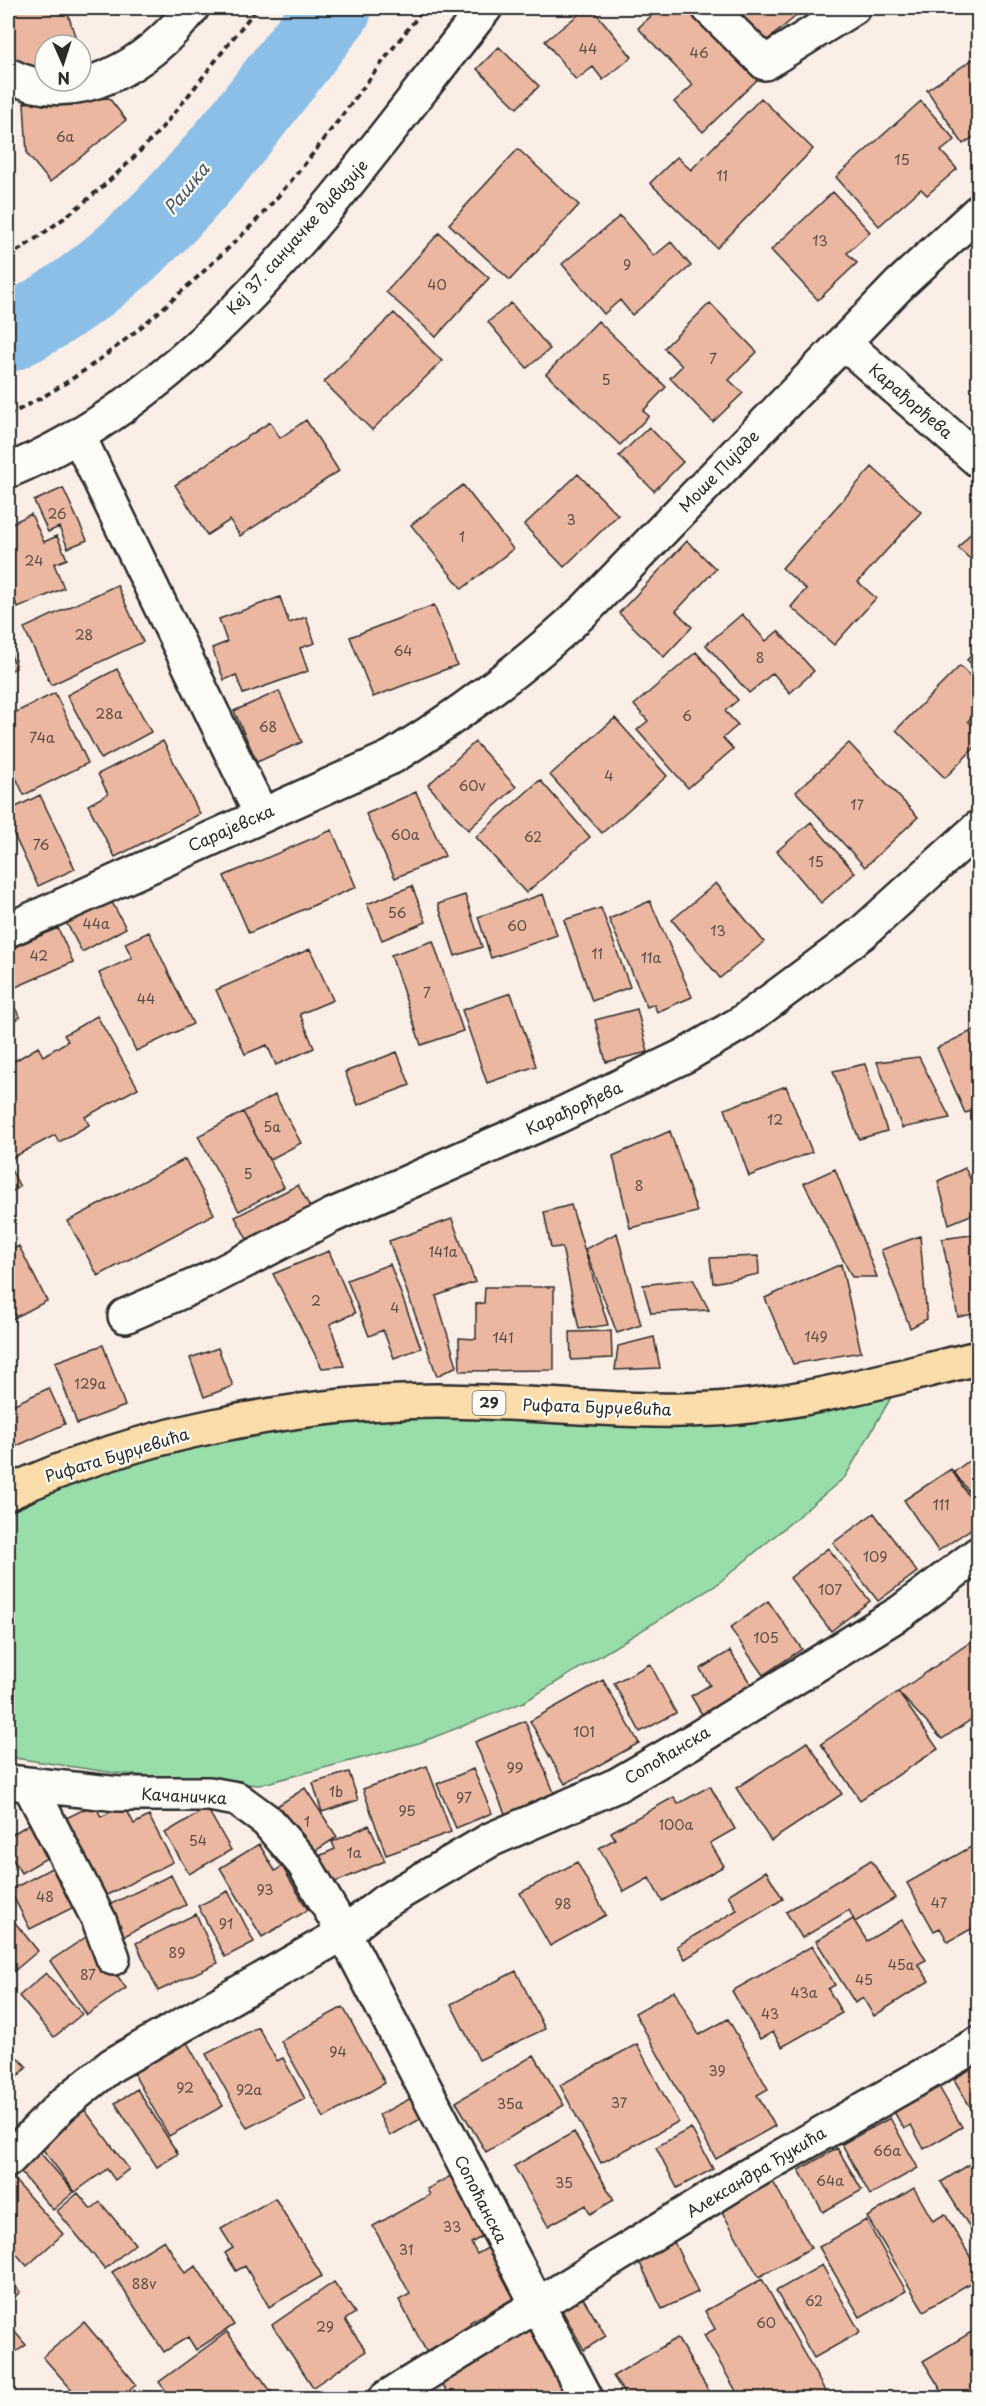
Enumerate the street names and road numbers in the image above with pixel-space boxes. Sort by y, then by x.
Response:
street label: Кеј 37. санџачке дивизије [220,153,373,319]
street label: Карађорђева [864,357,959,443]
street label: Моше Пијаде [673,424,764,517]
street label: Сарајевска [184,797,277,857]
street label: Карађорђева [521,1074,626,1140]
road number: 29 [472,1391,506,1415]
street label: Рифата Бурџевића [522,1391,672,1421]
street label: Рифата Бурџевића [42,1421,192,1487]
street label: Сопоћанска [619,1719,714,1789]
street label: Качаничка [141,1781,227,1809]
street label: Александра Ђукића [681,2120,830,2222]
street label: Сопоћанска [449,2150,514,2247]

